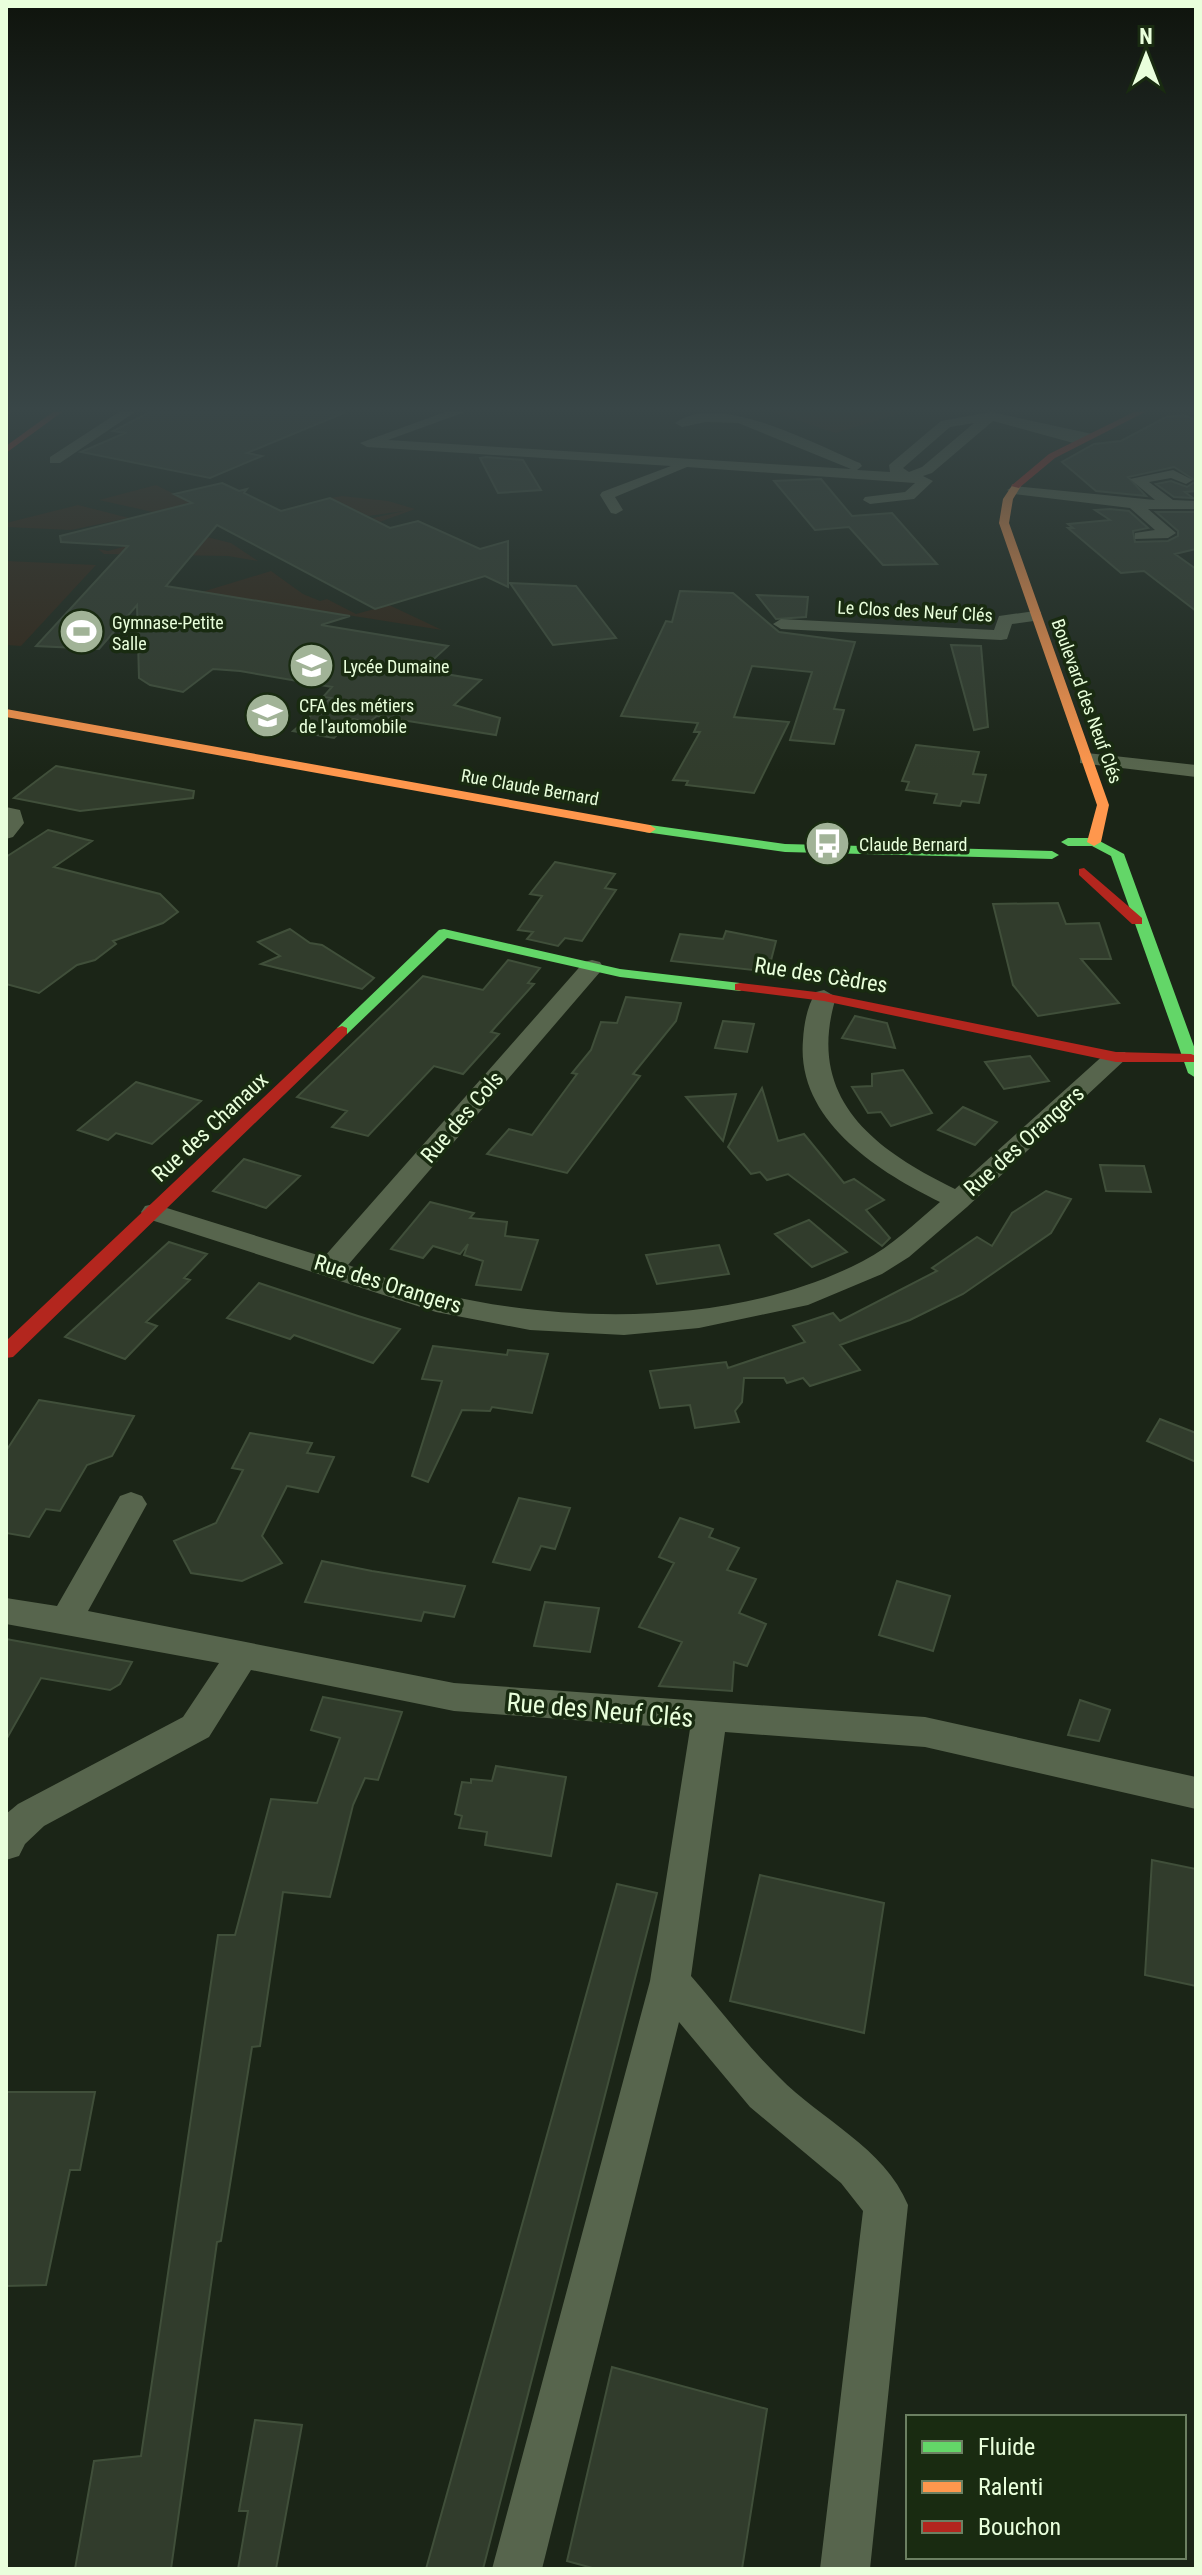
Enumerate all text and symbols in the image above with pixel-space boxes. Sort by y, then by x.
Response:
north arrow [1106,16,1186,96]
text: N [1139,24,1153,49]
street label: Le Clos des Neuf Clés [837,596,993,626]
sports icon: Gymnase-Petite Salle [57,608,105,656]
place label: Gymnase-Petite Salle [112,612,224,654]
street label: Boulevard des Neuf Clés [1047,616,1127,786]
school or university icon: Lycée Dumaine [288,642,336,690]
place label: Lycée Dumaine [343,656,450,677]
school or university icon: CFA des métiers de l'automobile [244,691,292,739]
place label: CFA des métiers de l'automobile [299,695,414,737]
street label: Rue Claude Bernard [460,765,600,809]
bus stop icon: Claude Bernard [804,820,852,868]
place label: Claude Bernard [859,834,968,855]
street label: Rue des Cèdres [753,952,889,998]
street label: Rue des Cols [416,1066,508,1168]
street label: Rue des Chanaux [147,1067,273,1187]
street label: Rue des Orangers [959,1081,1089,1201]
street label: Rue des Orangers [311,1250,465,1318]
street label: Rue des Neuf Clés [505,1687,695,1733]
legend [906,2415,1186,2559]
text: Fluide [978,2433,1035,2461]
text: Ralenti [978,2473,1043,2501]
text: Bouchon [978,2513,1061,2541]

